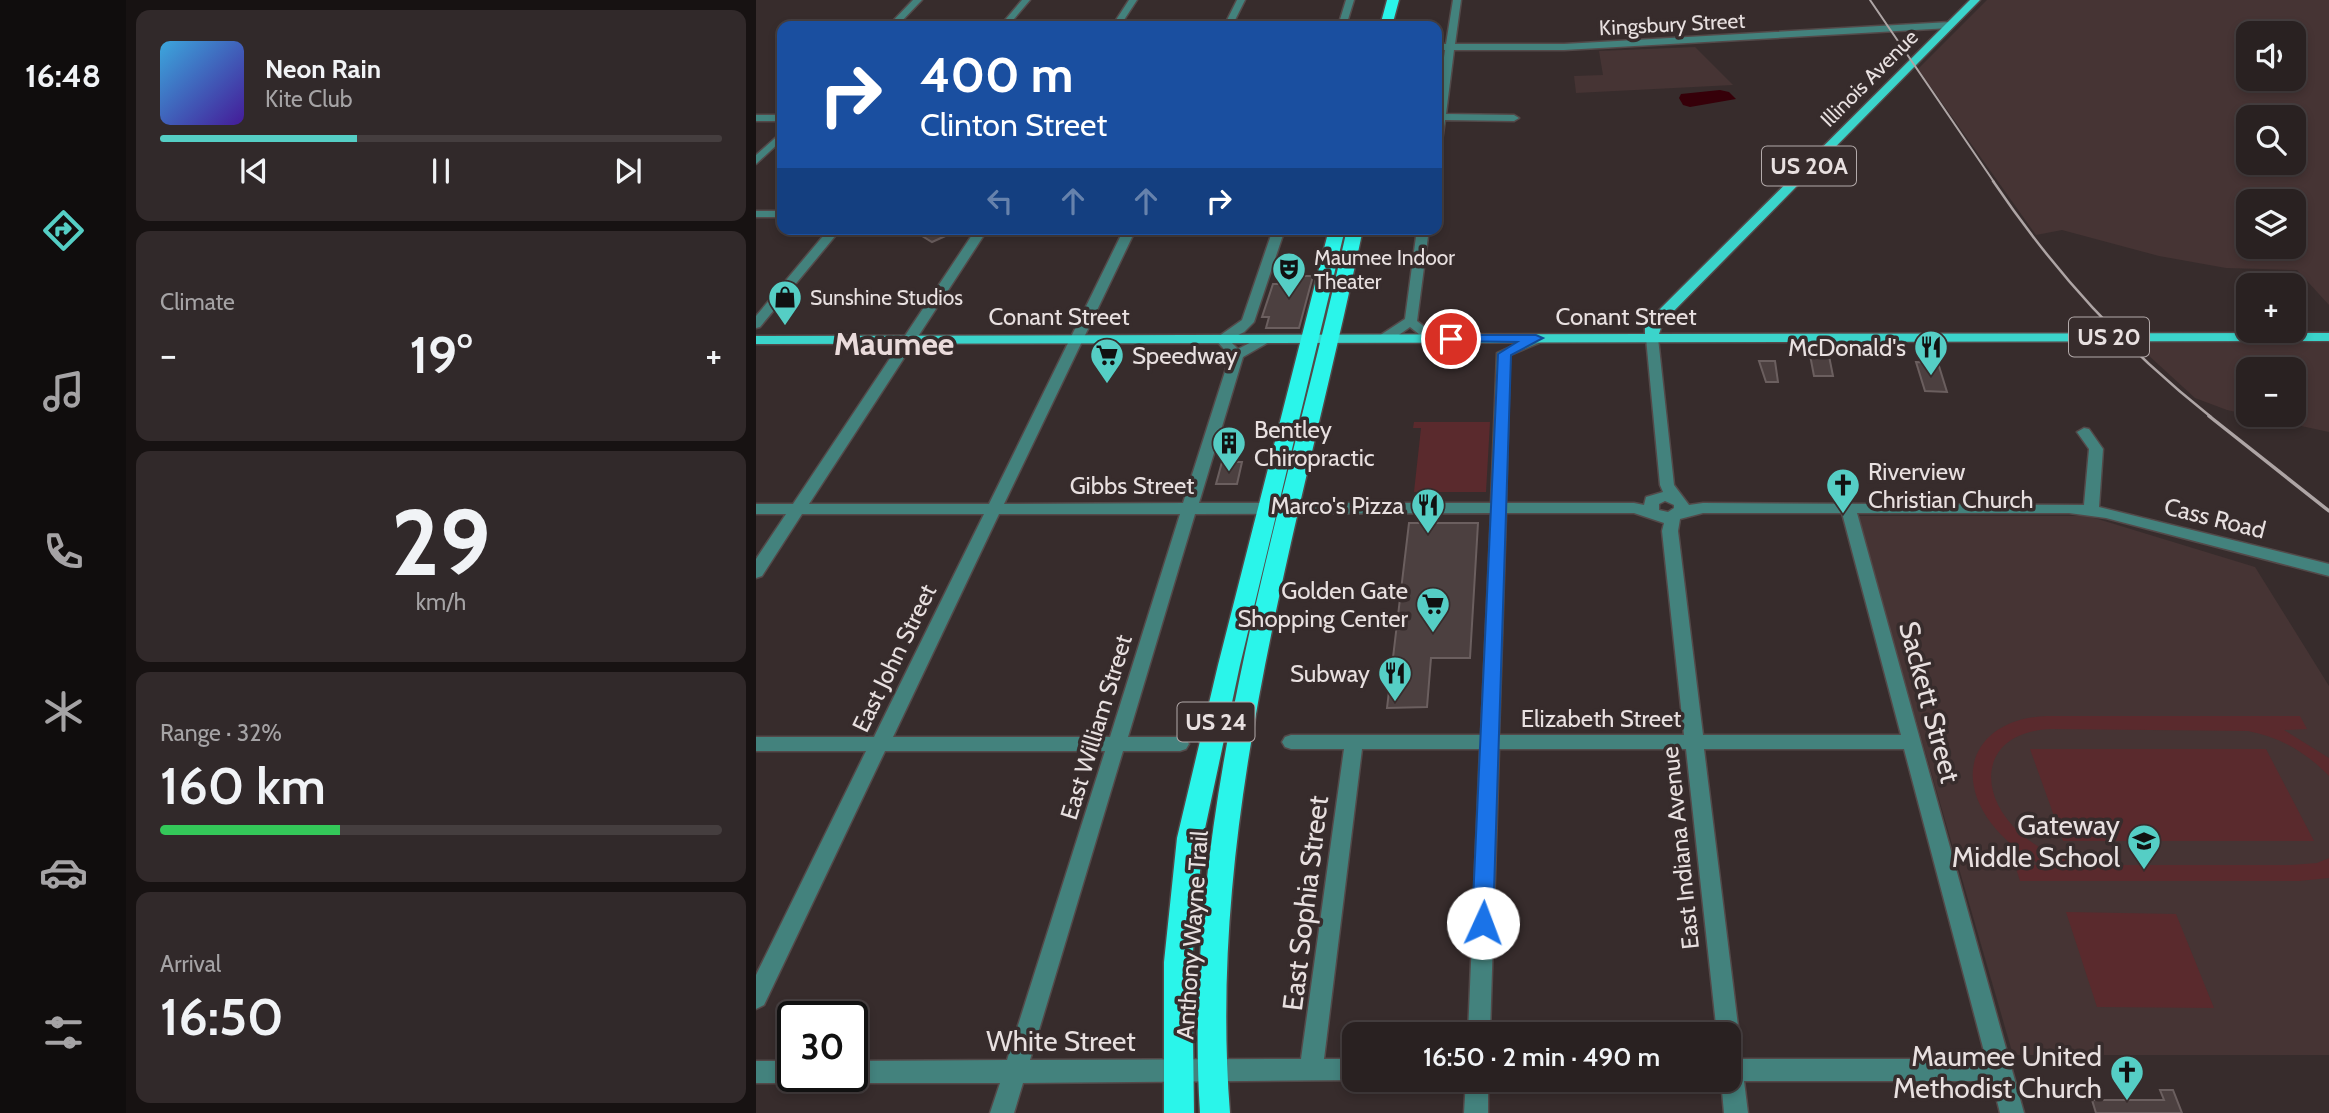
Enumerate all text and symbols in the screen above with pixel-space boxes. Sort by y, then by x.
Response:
street label: Kingsbury Street [1598,8,1746,40]
map controls [2236,21,2306,427]
button: sound [2236,21,2306,91]
street label: Illinois Avenue [1815,24,1923,132]
text: 400 m [920,45,1073,104]
icon: right [805,49,896,140]
text: Neon Rain [265,53,381,85]
text: 16:48 [25,56,101,95]
text: Kite Club [265,85,352,113]
text: Clinton Street [920,105,1107,144]
button: search [2236,105,2306,175]
road number: US 20A [1762,146,1856,186]
icon: previous [235,152,273,190]
icon: pause [422,152,460,190]
icon: next [609,152,647,190]
icon: left [981,182,1019,220]
icon: ahead [1054,182,1092,220]
icon: ahead [1127,182,1165,220]
icon: right [1200,182,1238,220]
button: layers [2236,189,2306,259]
icon: directions [39,206,88,255]
place label: Maumee Indoor Theater [1314,245,1455,294]
theatre icon: Maumee Indoor Theater [1270,250,1308,299]
button: + [2236,273,2306,343]
shop icon: Sunshine Studios [766,278,804,327]
place label: Sunshine Studios [810,285,963,310]
text: Climate [160,288,235,316]
street label: Conant Street [989,302,1129,331]
street label: Conant Street [1556,302,1696,331]
pin [1421,309,1481,369]
road number: US 20 [2069,318,2149,356]
icon: arrive [1432,320,1470,358]
text: 19° [410,323,472,386]
district label: Maumee [834,324,954,363]
restaurant icon: McDonald's [1912,328,1950,377]
text: − [160,331,177,378]
text: + [705,331,722,378]
place label: McDonald's [1788,333,1906,362]
supermarket icon: Speedway [1088,336,1126,385]
place label: Speedway [1132,341,1238,370]
button: − [2236,357,2306,427]
icon: music [39,367,88,416]
place label: Bentley Chiropractic [1254,415,1375,472]
building icon: Bentley Chiropractic [1210,424,1248,473]
place label: Riverview Christian Church [1868,457,2033,514]
church icon: Riverview Christian Church [1824,466,1862,515]
street label: Gibbs Street [1070,471,1194,500]
restaurant icon: Marco's Pizza [1409,486,1447,535]
text: 29 [391,487,491,598]
place label: Marco's Pizza [1270,491,1404,520]
street label: Cass Road [2161,491,2269,545]
icon: phone [39,527,88,576]
place label: Golden Gate Shopping Center [1238,576,1408,633]
street label: East John Street [846,579,942,737]
supermarket icon: Golden Gate Shopping Center [1414,585,1452,634]
text: km/h [416,588,466,616]
street label: Sackett Street [1892,617,1968,787]
street label: East William Street [1054,631,1138,823]
restaurant icon: Subway [1376,654,1414,703]
place label: Subway [1290,659,1370,688]
icon: climate [39,687,88,736]
road number: US 24 [1177,702,1254,742]
street label: Elizabeth Street [1521,704,1681,733]
text: Range · 32% [160,719,282,747]
street label: East Indiana Avenue [1655,745,1705,951]
text: 160 km [160,754,326,817]
street label: East Sophia Street [1275,794,1335,1012]
place label: Gateway Middle School [1952,808,2120,874]
school or university icon: Gateway Middle School [2125,822,2163,871]
street label: Anthony Wayne Trail [1170,829,1214,1040]
icon: car [39,848,88,897]
position arrow [1446,886,1520,960]
text: Arrival [160,950,221,978]
text: 16:50 [160,985,284,1048]
speed limit sign: 30 [777,1001,868,1092]
icon: filters [39,1008,88,1057]
street label: White Street [986,1024,1136,1058]
place label: Maumee United Methodist Church [1893,1039,2102,1105]
text: 16:50 · 2 min · 490 m [1423,1041,1660,1073]
church icon: Maumee United Methodist Church [2108,1053,2146,1102]

